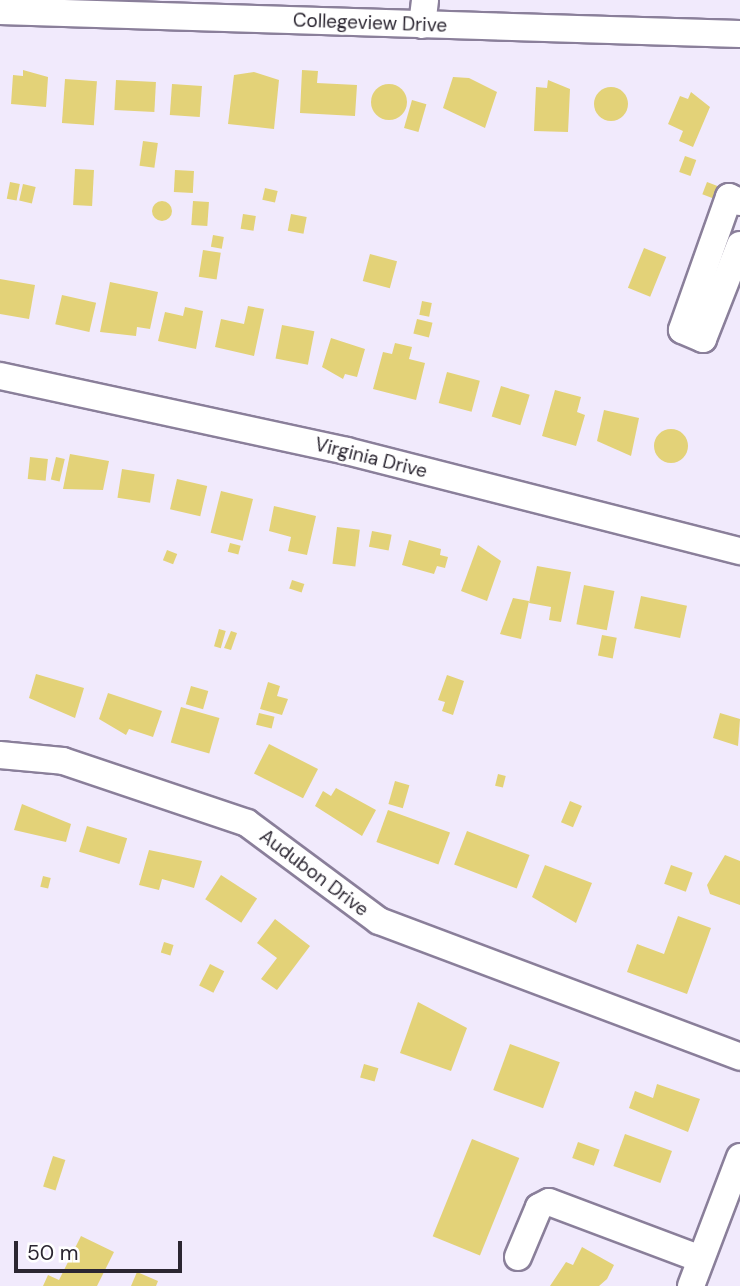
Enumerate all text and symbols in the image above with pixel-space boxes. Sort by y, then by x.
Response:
street label: Collegeview Drive [293,9,447,37]
street label: Virginia Drive [312,433,430,483]
street label: Audubon Drive [255,825,373,921]
scale bar [18,1226,186,1270]
text: 50 m [27,1239,78,1267]

